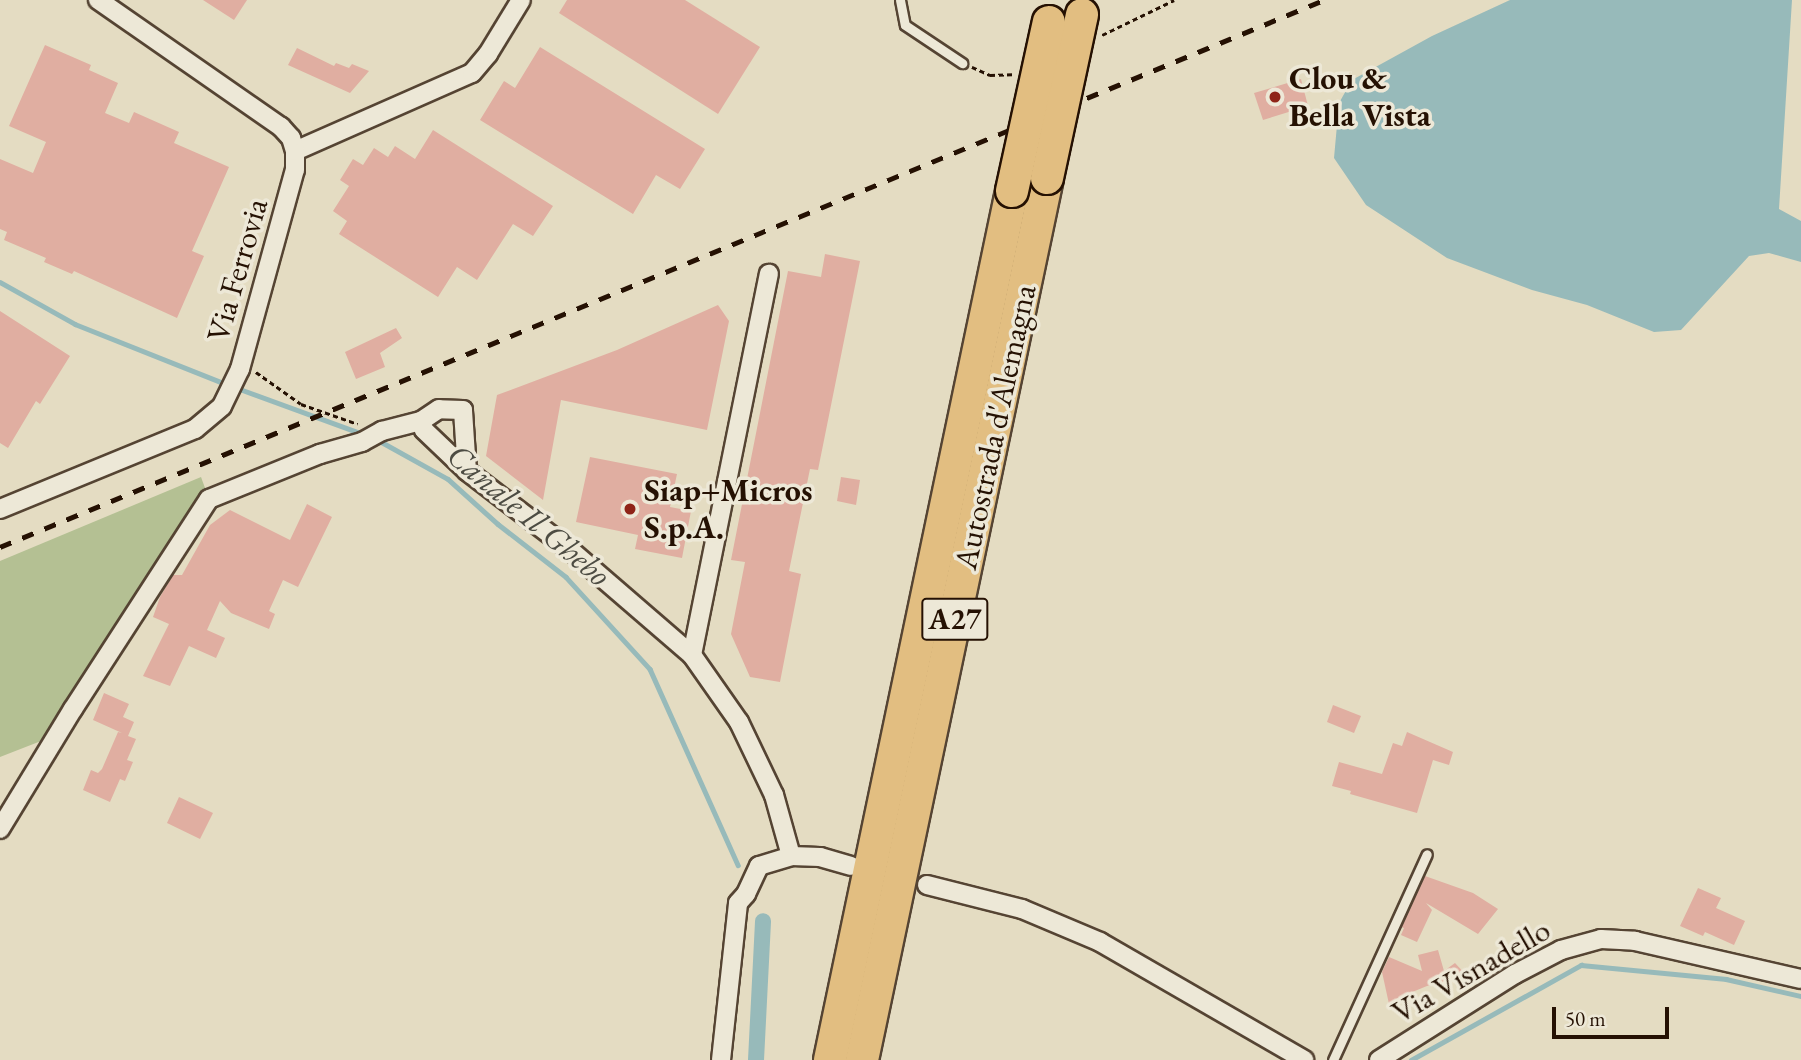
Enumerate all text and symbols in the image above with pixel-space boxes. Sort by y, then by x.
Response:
place label: Clou & Bella Vista [1289,60,1431,135]
marker: Clou & Bella Vista [1267,89,1283,105]
street label: Via Ferrovia [198,194,276,346]
street label: Autostrada d'Alemagna [946,281,1044,573]
water label: Canale Il Ghebo [439,435,619,595]
place label: Siap+Micros S.p.A. [644,472,812,547]
marker: Siap+Micros S.p.A. [622,501,638,517]
road number: A27 [920,592,990,646]
street label: Via Visnadello [1385,910,1557,1032]
scale bar [1556,993,1673,1038]
text: 50 m [1565,1005,1606,1032]

